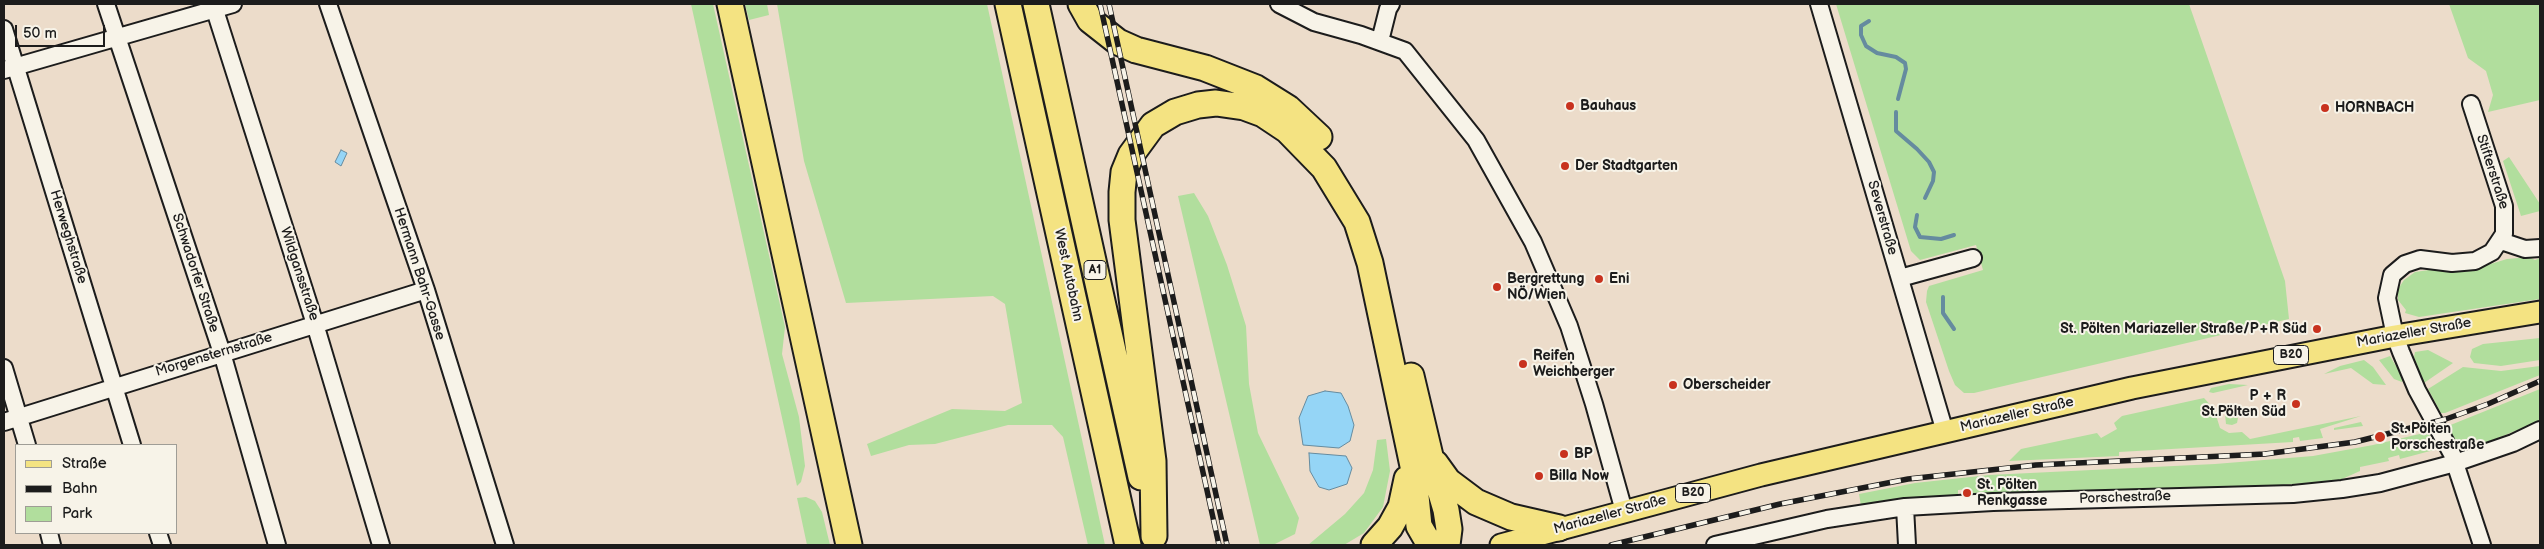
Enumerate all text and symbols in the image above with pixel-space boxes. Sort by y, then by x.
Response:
scale bar [18,15,108,47]
text: 50 m [23,24,57,43]
place label: Bauhaus [1580,98,1636,114]
marker: Bauhaus [1564,100,1576,112]
place label: HORNBACH [2335,100,2414,116]
marker: HORNBACH [2319,102,2331,114]
street label: Stifterstraße [2472,132,2512,212]
place label: Der Stadtgarten [1575,158,1678,174]
marker: Der Stadtgarten [1559,160,1571,172]
street label: Severstraße [1863,179,1901,257]
street label: Herweghstraße [46,188,90,286]
street label: Hermann Bahr-Gasse [390,206,448,342]
street label: Schwadorfer Straße [168,211,222,335]
street label: Wildgansstraße [276,225,322,323]
street label: West Autobahn [1050,227,1086,323]
road number: A1 [1084,260,1106,280]
place label: Bergrettung NÖ/Wien [1507,271,1584,304]
place label: Eni [1609,271,1629,287]
marker: Eni [1593,273,1605,285]
marker: Bergrettung NÖ/Wien [1491,281,1503,293]
street label: Mariazeller Straße [2355,315,2473,351]
place label: St. Pölten Mariazeller Straße/P+R Süd [2060,321,2307,337]
marker: St. Pölten Mariazeller Straße/P+R Süd [2311,323,2323,335]
street label: Morgensternstraße [154,329,274,381]
road number: B20 [2274,346,2308,364]
place label: Reifen Weichberger [1533,348,1615,381]
marker: Reifen Weichberger [1517,358,1529,370]
place label: Oberscheider [1683,377,1771,393]
marker: Oberscheider [1667,379,1679,391]
place label: P + R St.Pölten Süd [2201,388,2286,421]
street label: Mariazeller Straße [1959,394,2075,436]
marker: P + R St.Pölten Süd [2290,398,2302,410]
place label: St. Pölten Porschestraße [2391,421,2484,454]
marker: St. Pölten Porschestraße [2373,430,2387,444]
legend [15,444,178,534]
place label: BP [1574,446,1593,462]
marker: BP [1558,448,1570,460]
text: Straße [62,454,107,473]
place label: Billa Now [1549,468,1609,484]
marker: Billa Now [1533,470,1545,482]
place label: St. Pölten Renkgasse [1977,477,2047,510]
text: Bahn [62,479,98,498]
road number: B20 [1676,483,1710,502]
marker: St. Pölten Renkgasse [1961,487,1973,499]
street label: Porschestraße [2079,488,2171,508]
street label: Mariazeller Straße [1552,492,1668,538]
text: Park [62,504,92,523]

